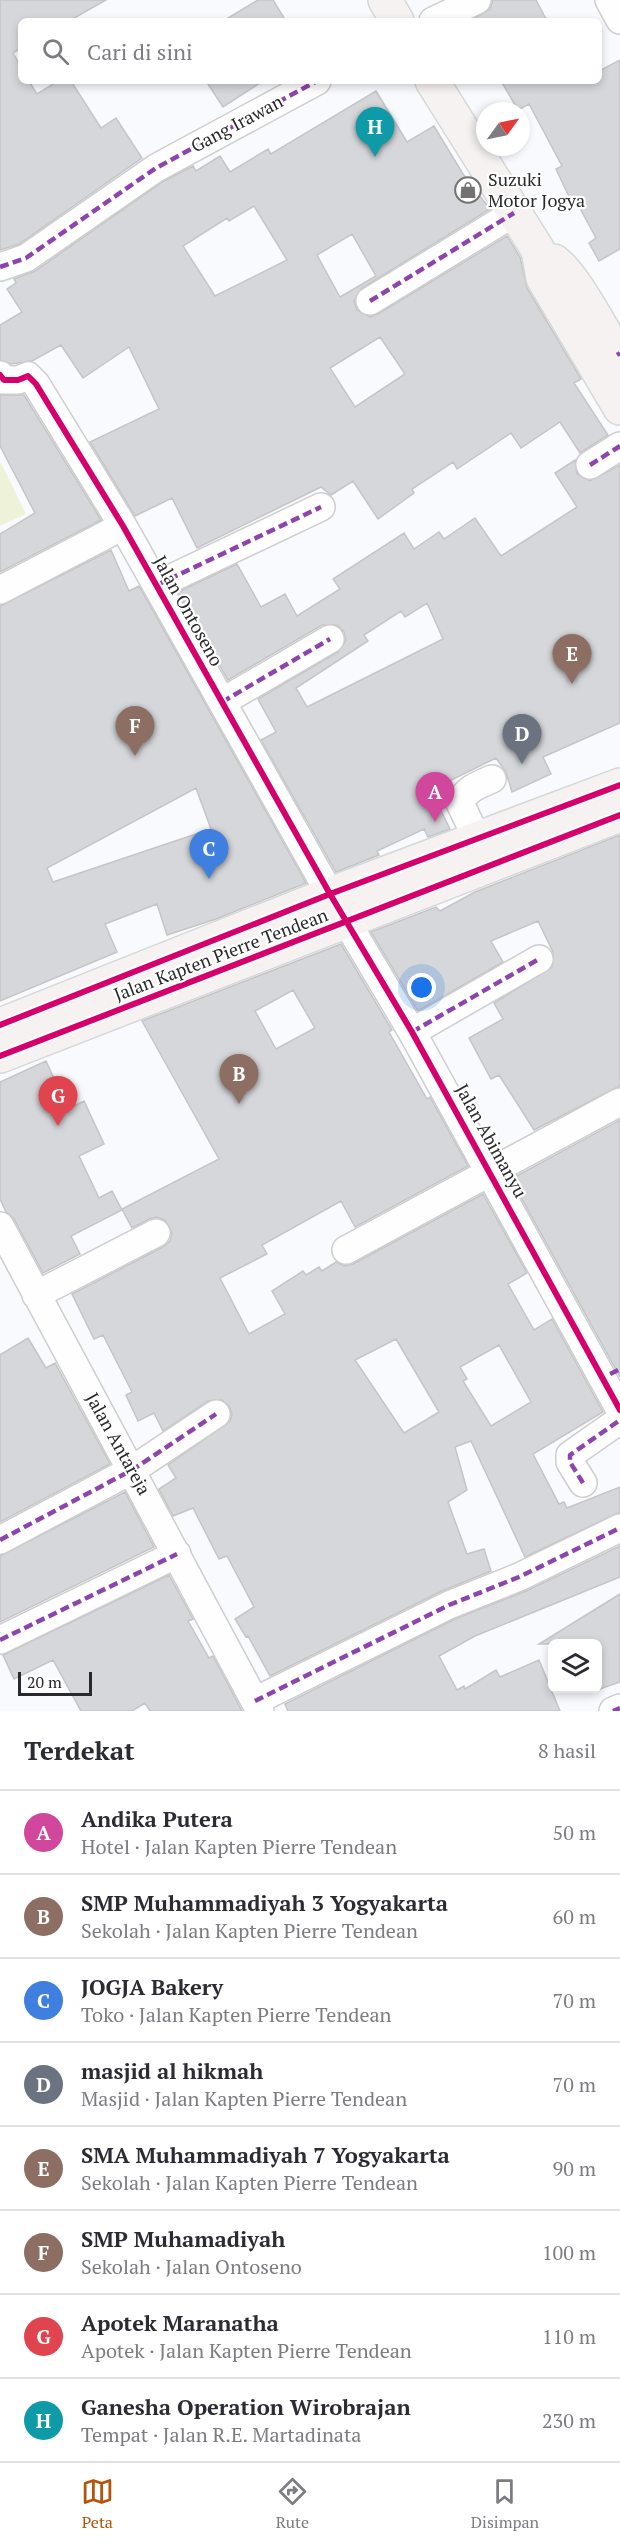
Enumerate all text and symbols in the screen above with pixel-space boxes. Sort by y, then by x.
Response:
search box [18,18,602,84]
icon: search [39,35,72,68]
text: Cari di sini [87,37,193,66]
street label: Gang Irawan [186,89,287,157]
north arrow [476,102,530,156]
pin: H [356,108,394,157]
place label: Suzuki Motor Jogya [488,167,585,212]
shop icon: Suzuki Motor Jogya [453,175,483,205]
street label: Jalan Ontoseno [149,551,229,670]
pin: E [552,634,592,684]
pin: F [116,706,154,756]
pin: D [502,714,542,764]
pin: A [416,772,454,822]
pin: C [190,830,228,879]
street label: Jalan Kapten Pierre Tendean [110,902,331,1006]
your location [407,973,436,1002]
pin: B [220,1054,258,1104]
pin: G [38,1076,78,1126]
street label: Jalan Abimanyu [451,1079,533,1202]
street label: Jalan Antareja [81,1388,157,1499]
map controls [548,1639,602,1693]
button: layers [548,1639,602,1693]
scale bar [18,1669,92,1696]
text: 20 m [27,1671,62,1693]
text: Terdekat [24,1733,135,1767]
text: 8 hasil [538,1737,596,1764]
text: Andika Putera [81,1804,233,1833]
text: A [36,1819,51,1846]
text: 50 m [553,1819,596,1846]
text: Hotel · Jalan Kapten Pierre Tendean [81,1833,397,1860]
text: SMP Muhammadiyah 3 Yogyakarta [81,1888,448,1917]
text: B [37,1903,50,1930]
text: 60 m [553,1903,596,1930]
text: Sekolah · Jalan Kapten Pierre Tendean [81,1917,418,1944]
text: JOGJA Bakery [81,1972,223,2001]
text: C [37,1987,50,2014]
text: 70 m [553,1987,596,2014]
text: Toko · Jalan Kapten Pierre Tendean [81,2001,391,2028]
text: masjid al hikmah [81,2056,263,2085]
text: D [36,2071,51,2098]
text: 70 m [553,2071,596,2098]
text: Masjid · Jalan Kapten Pierre Tendean [81,2085,407,2112]
text: SMA Muhammadiyah 7 Yogyakarta [81,2140,450,2169]
text: E [37,2155,50,2182]
text: 90 m [553,2155,596,2182]
text: Sekolah · Jalan Kapten Pierre Tendean [81,2169,418,2196]
text: SMP Muhamadiyah [81,2224,285,2253]
text: F [38,2239,49,2266]
text: 100 m [542,2239,596,2266]
text: Sekolah · Jalan Ontoseno [81,2253,302,2280]
text: Apotek Maranatha [81,2308,279,2337]
text: G [36,2323,51,2350]
text: 110 m [542,2323,596,2350]
text: Apotek · Jalan Kapten Pierre Tendean [81,2337,412,2364]
text: Ganesha Operation Wirobrajan [81,2392,411,2421]
text: H [36,2407,51,2434]
text: 230 m [542,2407,596,2434]
text: Tempat · Jalan R.E. Martadinata [81,2421,361,2448]
tab: Peta [81,2475,114,2533]
tab: Rute [276,2475,309,2533]
tab: Disimpan [471,2475,539,2533]

